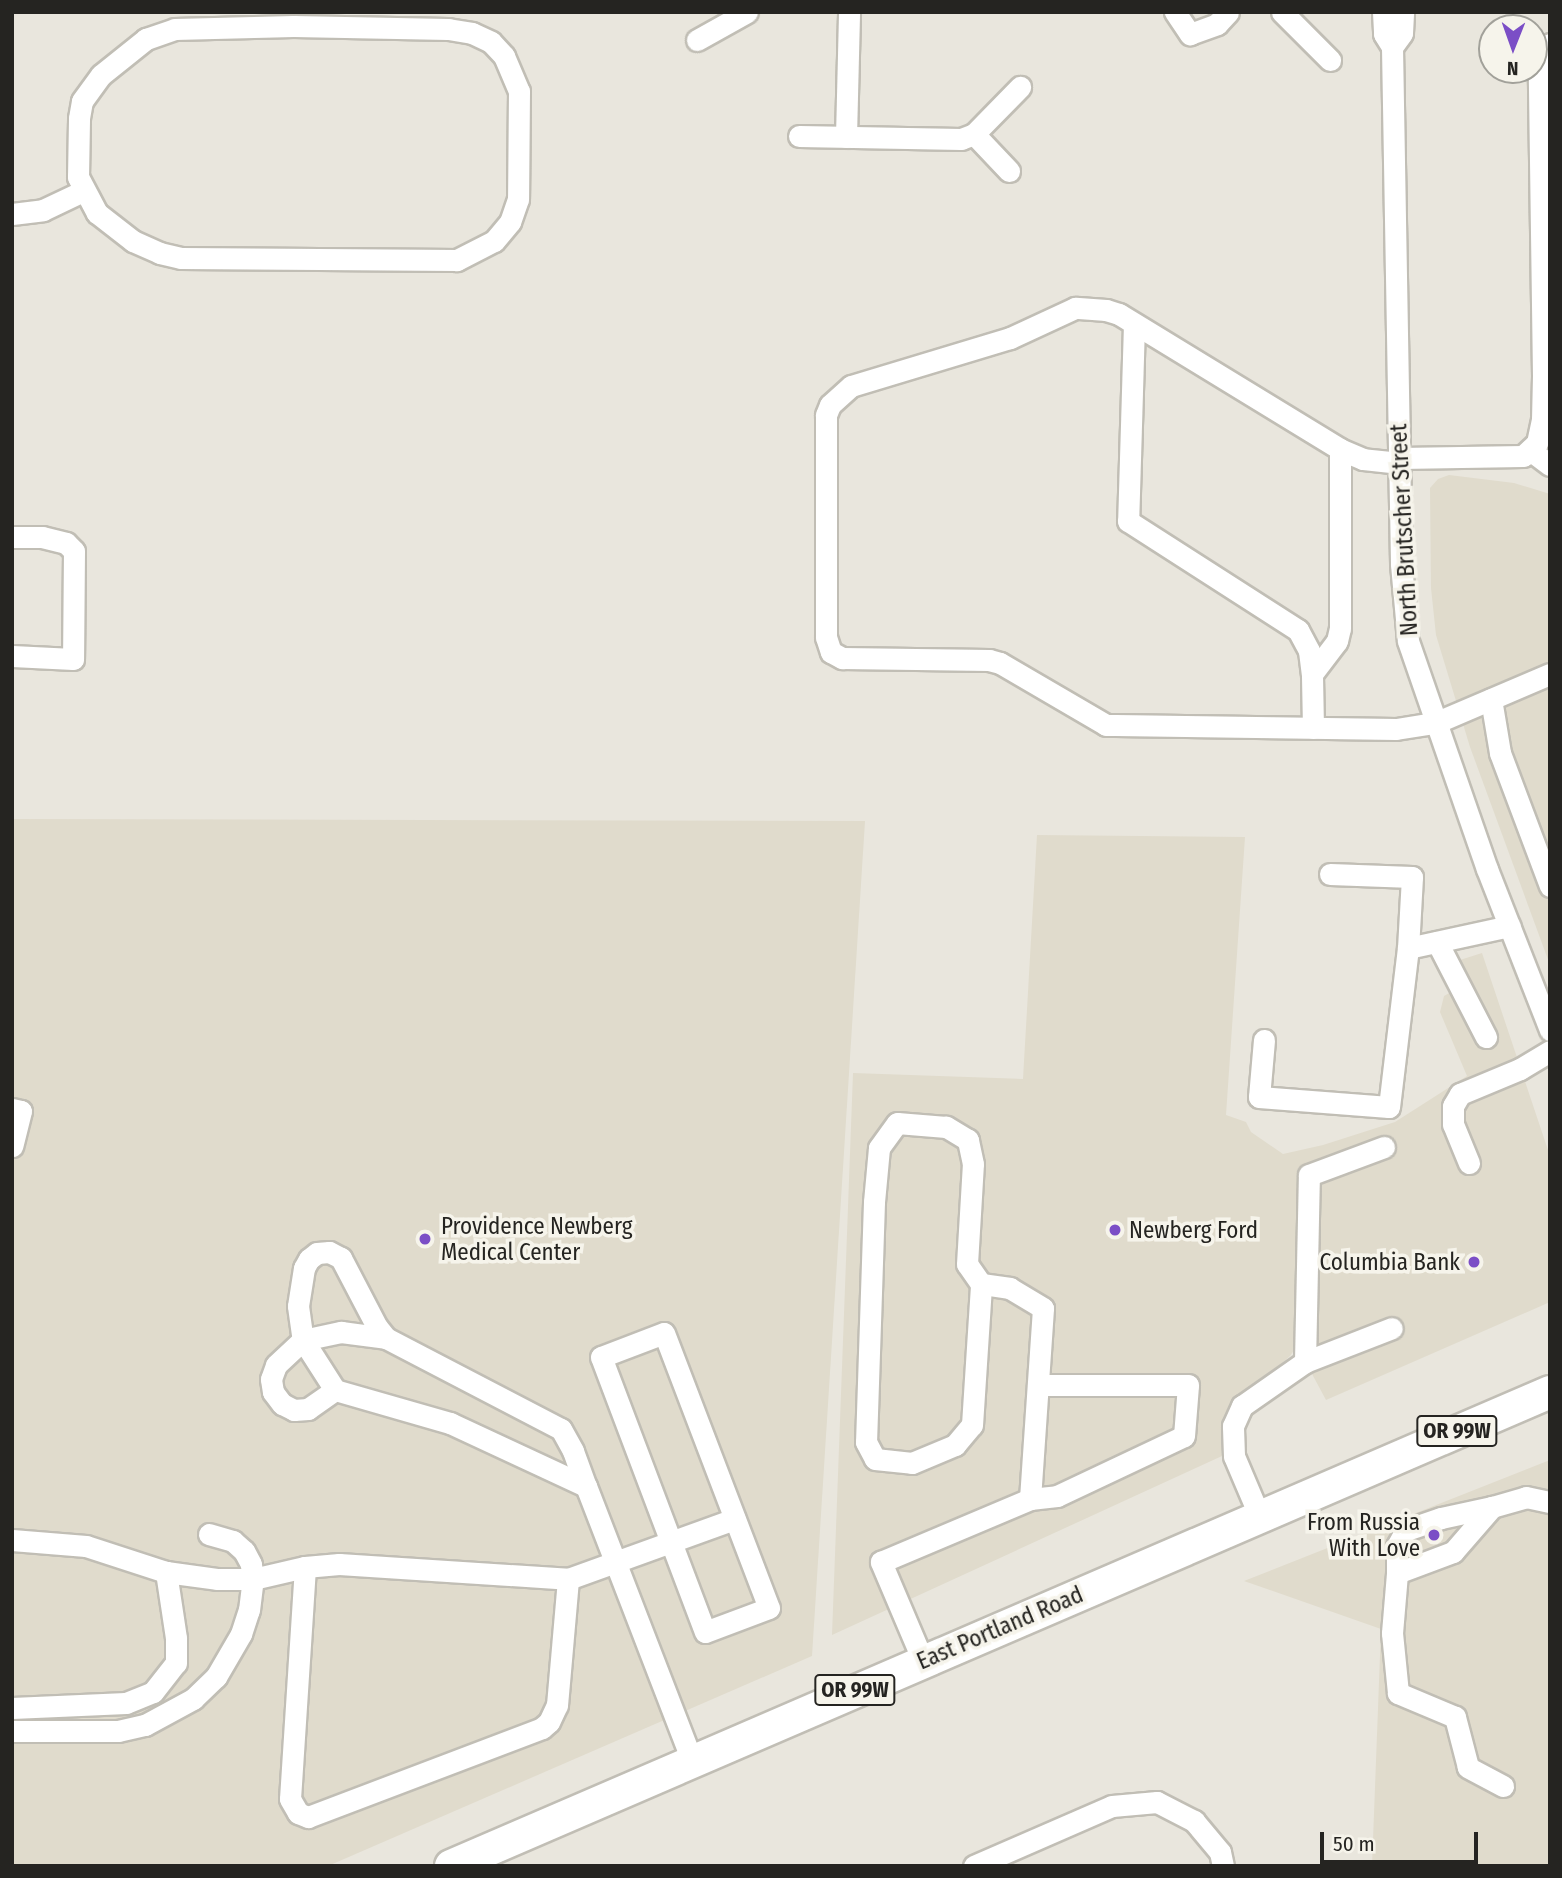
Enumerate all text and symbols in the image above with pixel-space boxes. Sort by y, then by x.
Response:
north arrow [1478,14,1548,84]
text: N [1507,57,1519,80]
street label: North Brutscher Street [1385,423,1423,637]
place label: Providence Newberg Medical Center [441,1212,632,1266]
place label: Newberg Ford [1129,1216,1258,1244]
marker: Newberg Ford [1107,1222,1123,1238]
marker: Providence Newberg Medical Center [415,1229,435,1249]
place label: Columbia Bank [1319,1248,1460,1276]
marker: Columbia Bank [1466,1254,1482,1270]
road number: OR 99W [1415,1414,1499,1448]
place label: From Russia With Love [1307,1508,1420,1562]
marker: From Russia With Love [1426,1527,1442,1543]
street label: East Portland Road [913,1581,1087,1675]
road number: OR 99W [813,1672,897,1708]
scale bar [1324,1818,1482,1862]
text: 50 m [1333,1831,1375,1857]

